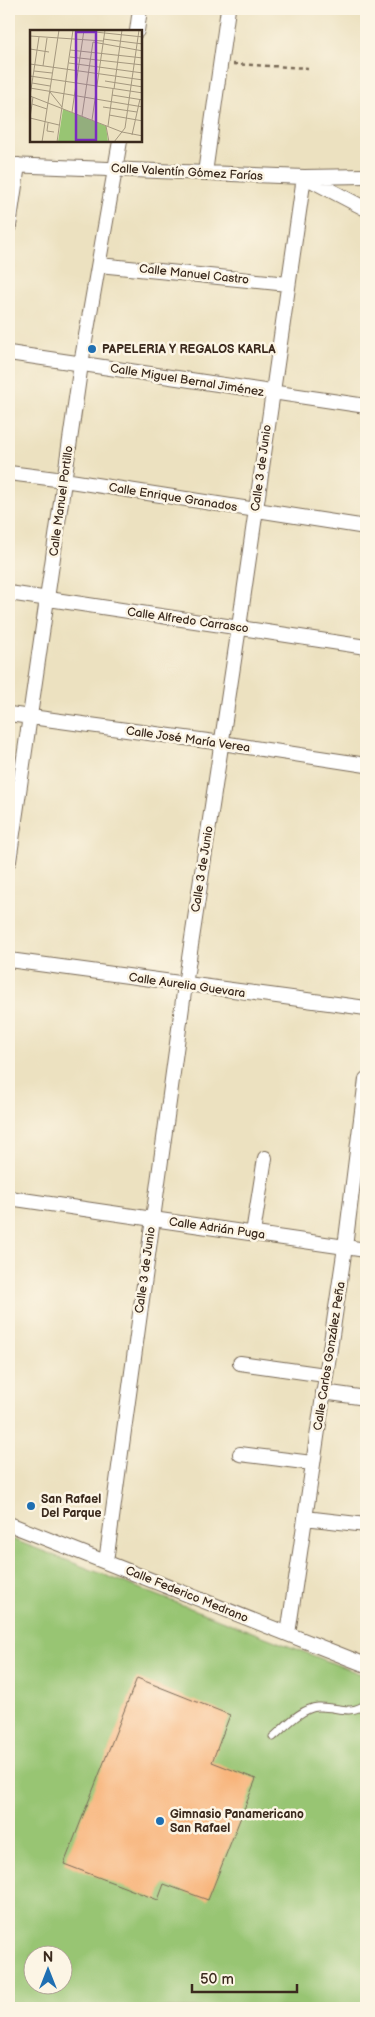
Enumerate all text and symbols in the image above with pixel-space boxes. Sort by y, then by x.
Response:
inset map [30,30,142,142]
street label: Calle Valentín Gómez Farías [111,161,263,184]
street label: Calle Manuel Castro [138,261,250,288]
place label: PAPELERIA Y REGALOS KARLA [102,342,276,357]
marker: PAPELERIA Y REGALOS KARLA [86,343,98,355]
street label: Calle Miguel Bernal Jiménez [109,361,265,400]
street label: Calle 3 de Junio [248,424,275,512]
street label: Calle Manuel Portillo [46,445,77,557]
street label: Calle Enrique Granados [108,480,238,515]
street label: Calle Alfredo Carrasco [126,605,250,636]
street label: Calle José María Verea [125,723,251,756]
street label: Calle 3 de Junio [188,825,217,913]
street label: Calle Aurelia Guevara [128,970,246,1001]
street label: Calle Adrián Puga [168,1214,266,1243]
street label: Calle 3 de Junio [132,1226,159,1314]
street label: Calle Carlos González Peña [310,1280,349,1432]
place label: San Rafael Del Parque [41,1492,101,1521]
marker: San Rafael Del Parque [25,1500,37,1512]
street label: Calle Federico Medrano [123,1563,251,1626]
place label: Gimnasio Panamericano San Rafael [170,1807,304,1836]
marker: Gimnasio Panamericano San Rafael [154,1815,166,1827]
north arrow [22,1944,72,1994]
text: N [43,1949,53,1966]
scale bar [192,1962,298,1994]
text: 50 m [200,1970,234,1989]

